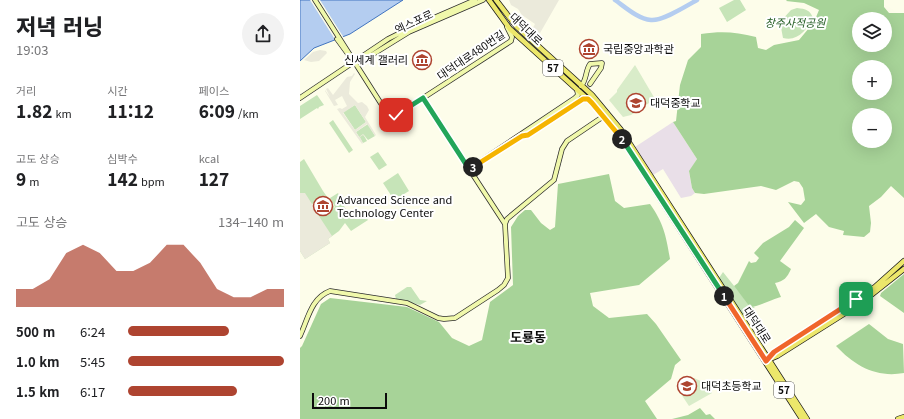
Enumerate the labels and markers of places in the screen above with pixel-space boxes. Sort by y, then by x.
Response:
museum icon: 국립중앙과학관 [578,38,600,60]
place label: 국립중앙과학관 [603,40,674,56]
museum icon: 신세계 갤러리 [411,49,433,71]
place label: 신세계 갤러리 [344,51,408,67]
school or university icon: 대덕중학교 [625,92,647,114]
place label: 대덕중학교 [650,94,701,110]
pin [379,98,413,132]
pin: 2 [612,129,632,149]
pin: 3 [463,157,483,177]
place label: Advanced Science and Technology Center [337,191,452,220]
museum icon: Advanced Science and Technology Center [312,195,334,217]
pin [839,282,873,316]
pin: 1 [714,286,734,306]
school or university icon: 대덕초등학교 [676,375,698,397]
place label: 대덕초등학교 [701,377,762,393]

